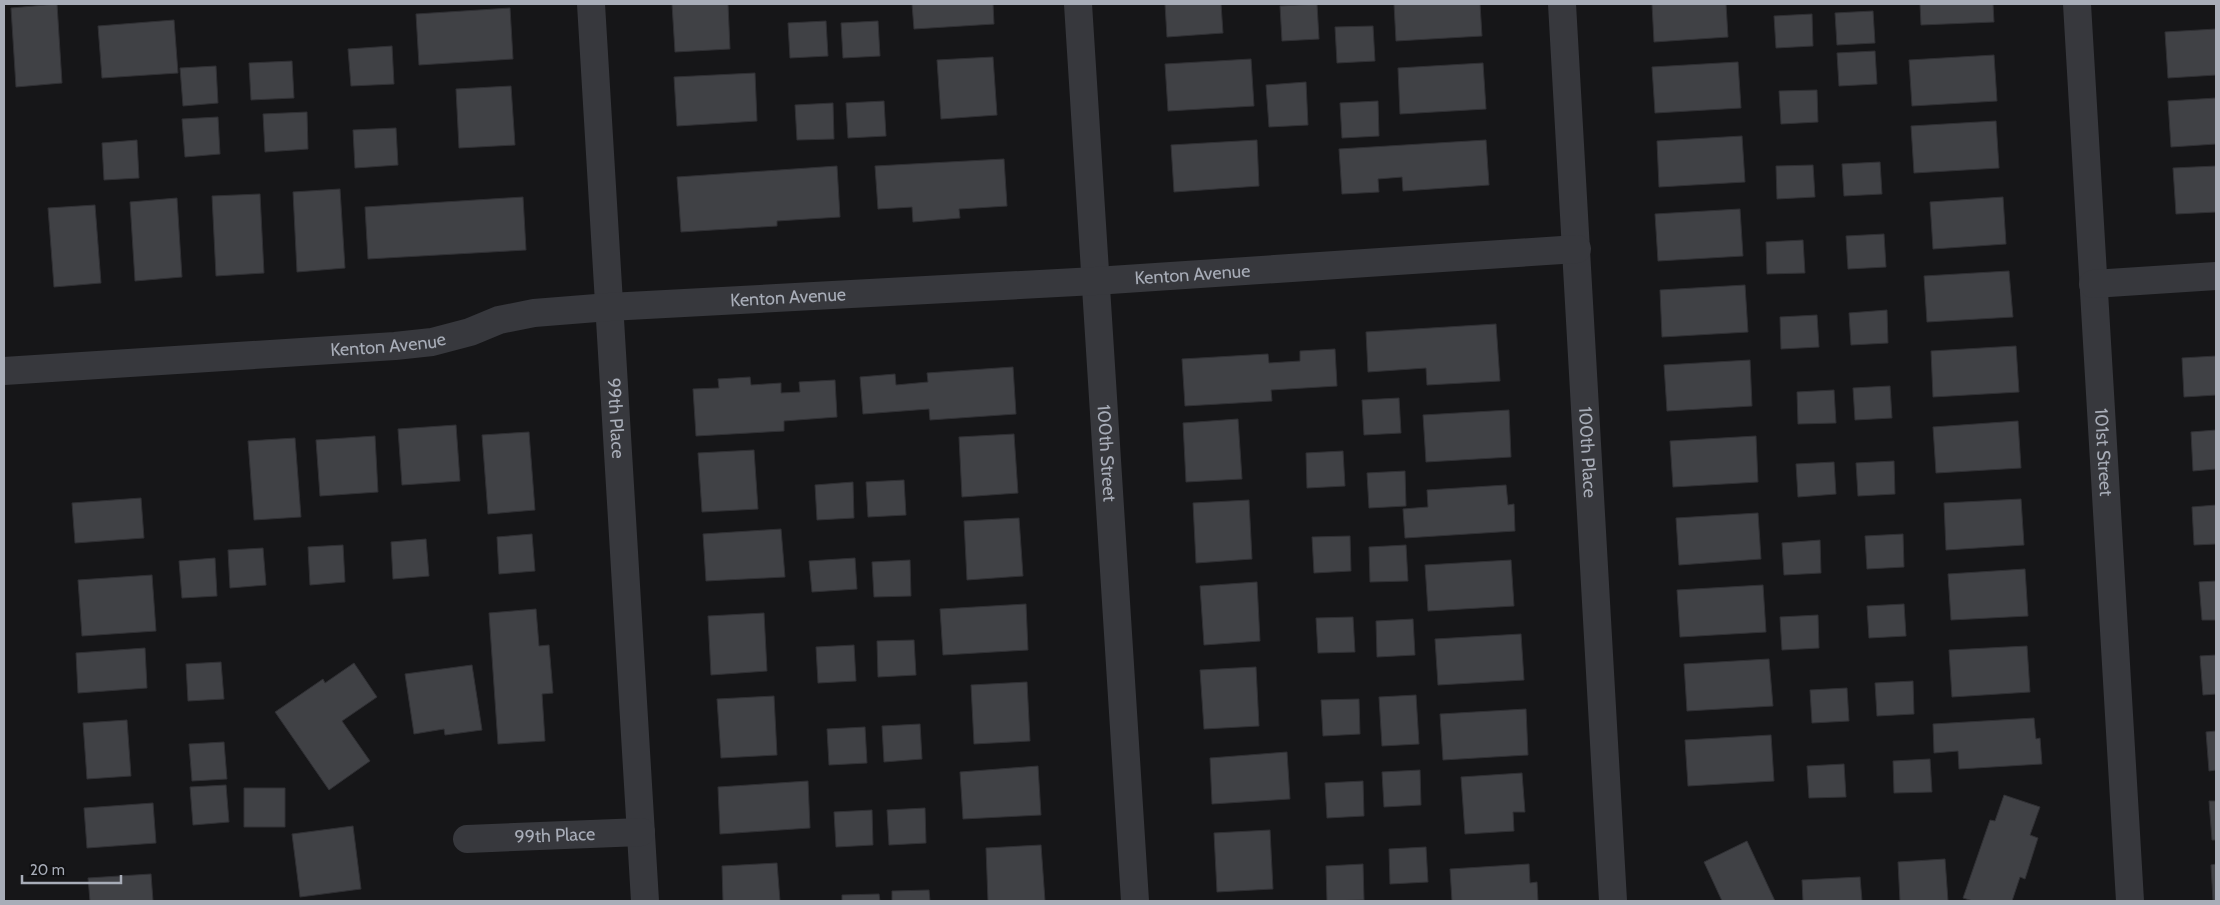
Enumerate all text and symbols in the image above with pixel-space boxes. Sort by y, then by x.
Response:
street label: Kenton Avenue [1134,260,1251,289]
street label: Kenton Avenue [730,283,847,311]
street label: Kenton Avenue [330,328,448,361]
street label: 99th Place [603,377,629,459]
street label: 100th Street [1092,404,1121,502]
street label: 100th Place [1574,406,1601,498]
street label: 101st Street [2090,408,2117,497]
street label: 99th Place [514,823,596,848]
scale bar [22,852,121,884]
text: 20 m [30,861,65,879]

